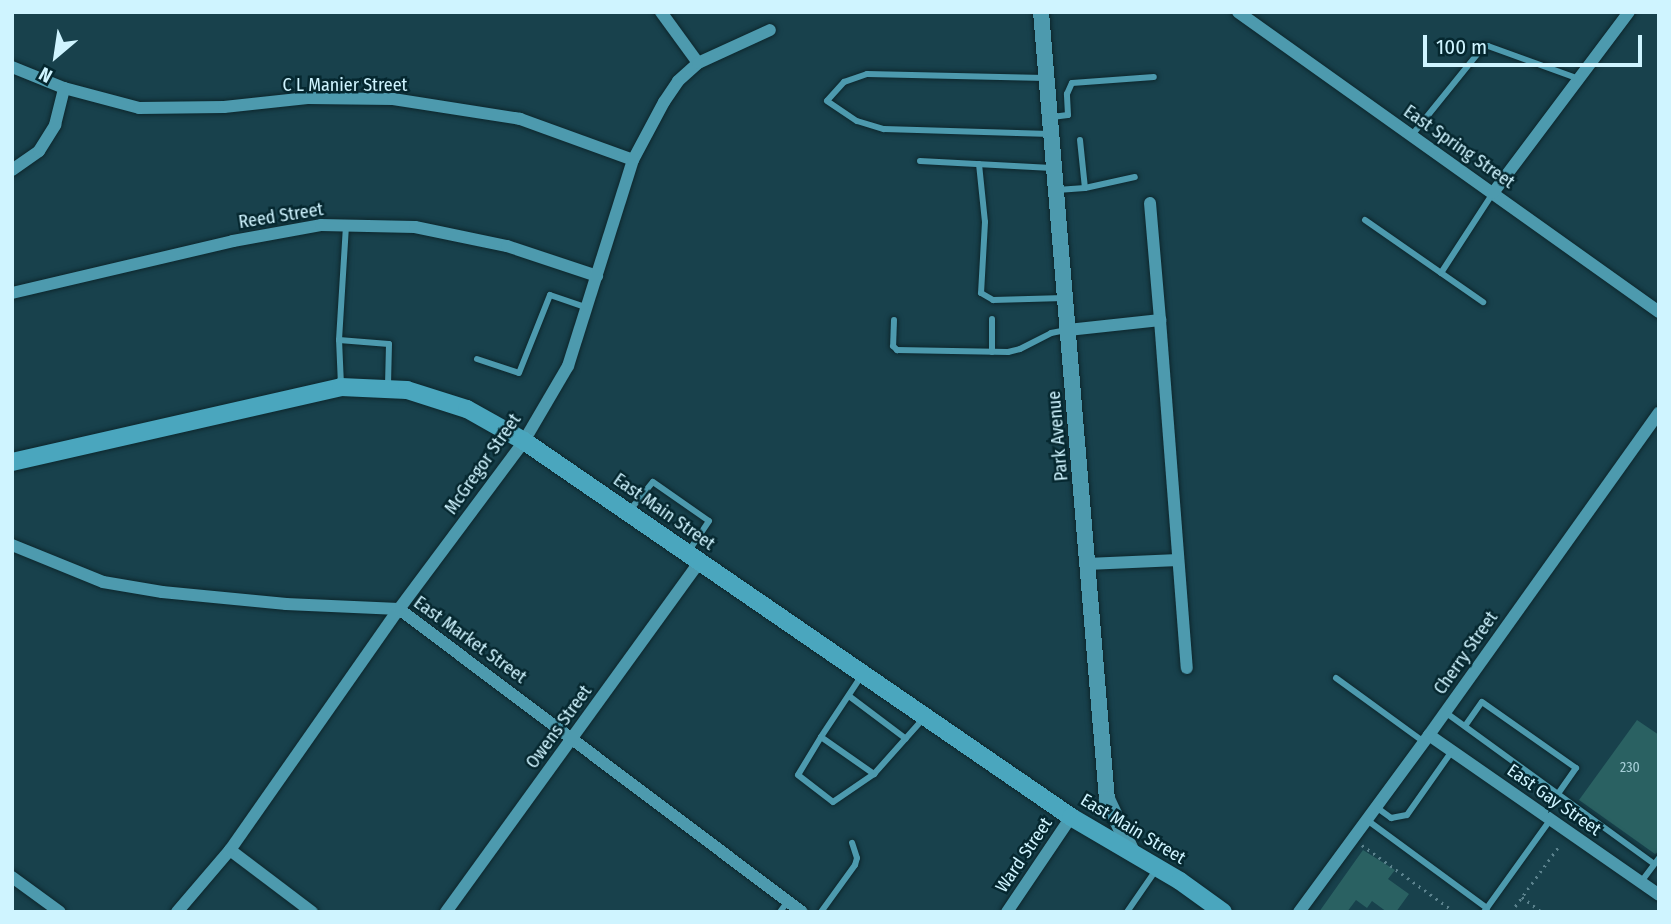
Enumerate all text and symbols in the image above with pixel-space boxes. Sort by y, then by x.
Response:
north arrow [21,21,91,91]
scale bar [1426,21,1645,65]
text: 100 m [1436,34,1487,60]
text: N [35,62,56,88]
street label: C L Manier Street [283,74,407,96]
street label: East Spring Street [1399,101,1519,193]
street label: Reed Street [237,199,325,233]
street label: Park Avenue [1043,390,1073,482]
street label: McGregor Street [440,410,526,518]
street label: East Main Street [609,469,719,555]
street label: East Market Street [409,592,531,688]
street label: Cherry Street [1429,607,1503,699]
street label: Owens Street [522,681,596,773]
street label: East Gay Street [1503,760,1605,840]
house number: 230 [1620,760,1640,776]
street label: East Main Street [1076,789,1190,869]
street label: Ward Street [991,813,1057,897]

